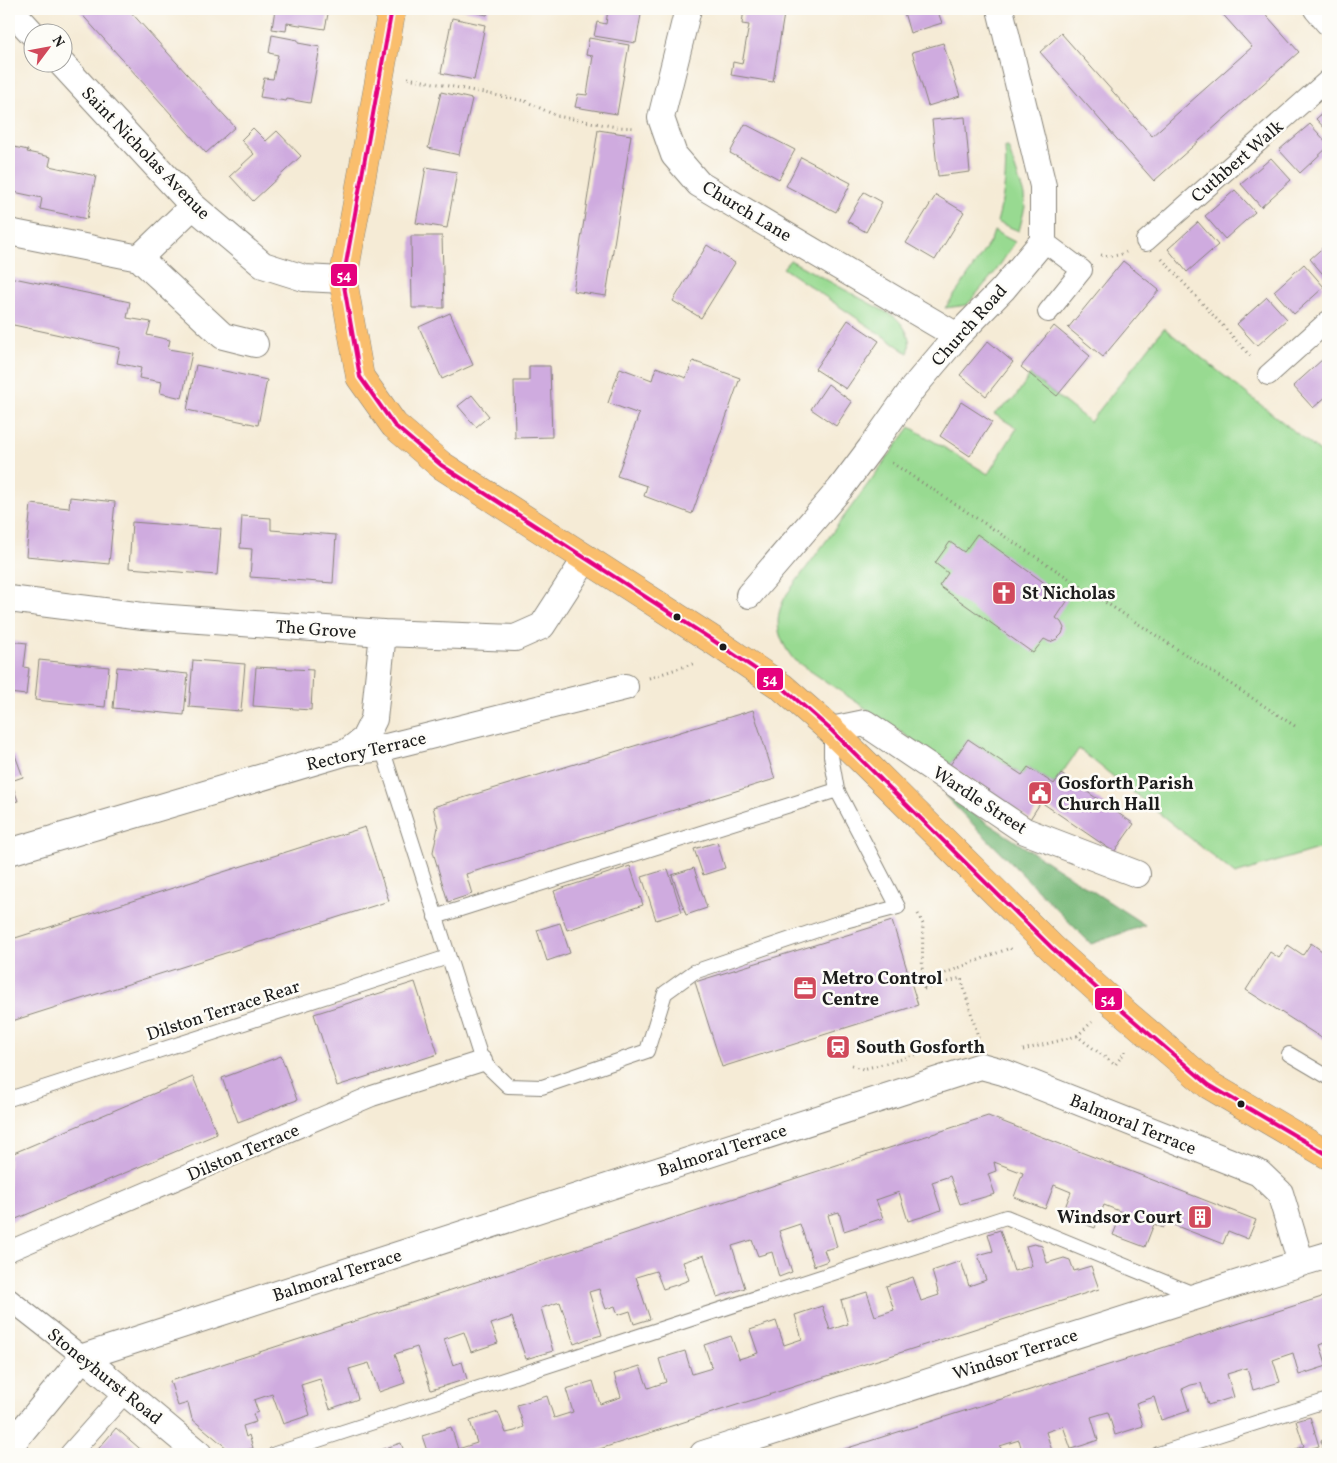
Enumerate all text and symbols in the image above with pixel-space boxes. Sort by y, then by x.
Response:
north arrow [22,22,72,72]
text: N [47,33,69,51]
street label: Saint Nicholas Avenue [75,82,215,226]
street label: Cuthbert Walk [1186,115,1290,209]
street label: Church Lane [697,176,796,249]
line badge: 54 [330,263,358,287]
text: 54 [336,267,352,286]
street label: Church Road [926,279,1014,373]
church icon: St Nicholas [991,580,1017,606]
place label: St Nicholas [1022,582,1116,607]
unlabelled marker [672,612,682,622]
street label: The Grove [275,615,357,646]
unlabelled marker [718,642,728,652]
line badge: 54 [756,667,784,691]
text: 54 [762,671,778,690]
street label: Rectory Terrace [304,727,429,778]
street label: Wardle Street [927,761,1031,841]
place label: Gosforth Parish Church Hall [1058,772,1194,818]
public building icon: Gosforth Parish Church Hall [1027,780,1053,806]
place label: Metro Control Centre [822,967,943,1013]
street label: Dilston Terrace Rear [143,975,304,1048]
office icon: Metro Control Centre [792,975,818,1001]
line badge: 54 [1094,987,1123,1011]
text: 54 [1100,991,1116,1010]
station icon: South Gosforth [825,1034,851,1060]
place label: South Gosforth [856,1036,985,1061]
street label: Balmoral Terrace [1065,1089,1199,1162]
unlabelled marker [1236,1099,1246,1109]
street label: Dilston Terrace [184,1119,304,1188]
street label: Balmoral Terrace [655,1119,790,1184]
building icon: Windsor Court [1187,1204,1213,1230]
place label: Windsor Court [1057,1206,1182,1231]
street label: Balmoral Terrace [270,1244,405,1309]
street label: Stoneyhurst Road [41,1323,167,1431]
street label: Windsor Terrace [950,1323,1081,1387]

